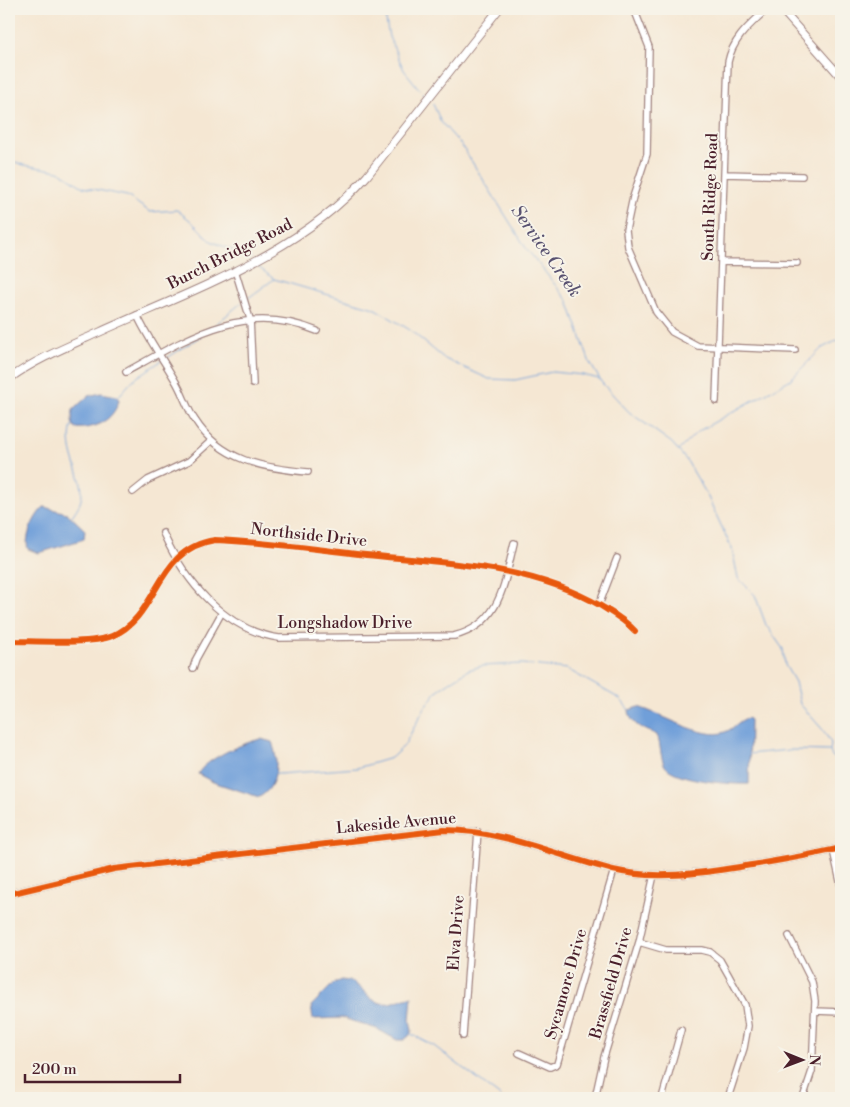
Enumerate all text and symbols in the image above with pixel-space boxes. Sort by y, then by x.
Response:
street label: South Ridge Road [698,133,722,261]
water label: Service Creek [506,200,586,302]
street label: Burch Bridge Road [163,214,296,295]
street label: Northside Drive [250,519,368,551]
street label: Longshadow Drive [278,613,412,633]
street label: Lakeside Avenue [335,808,457,838]
street label: Elva Drive [443,894,469,972]
street label: Brassfield Drive [585,925,637,1042]
street label: Sycamore Drive [541,926,591,1042]
north arrow [778,1034,828,1084]
scale bar [25,1052,180,1084]
text: N [805,1055,823,1066]
text: 200 m [32,1060,77,1079]

